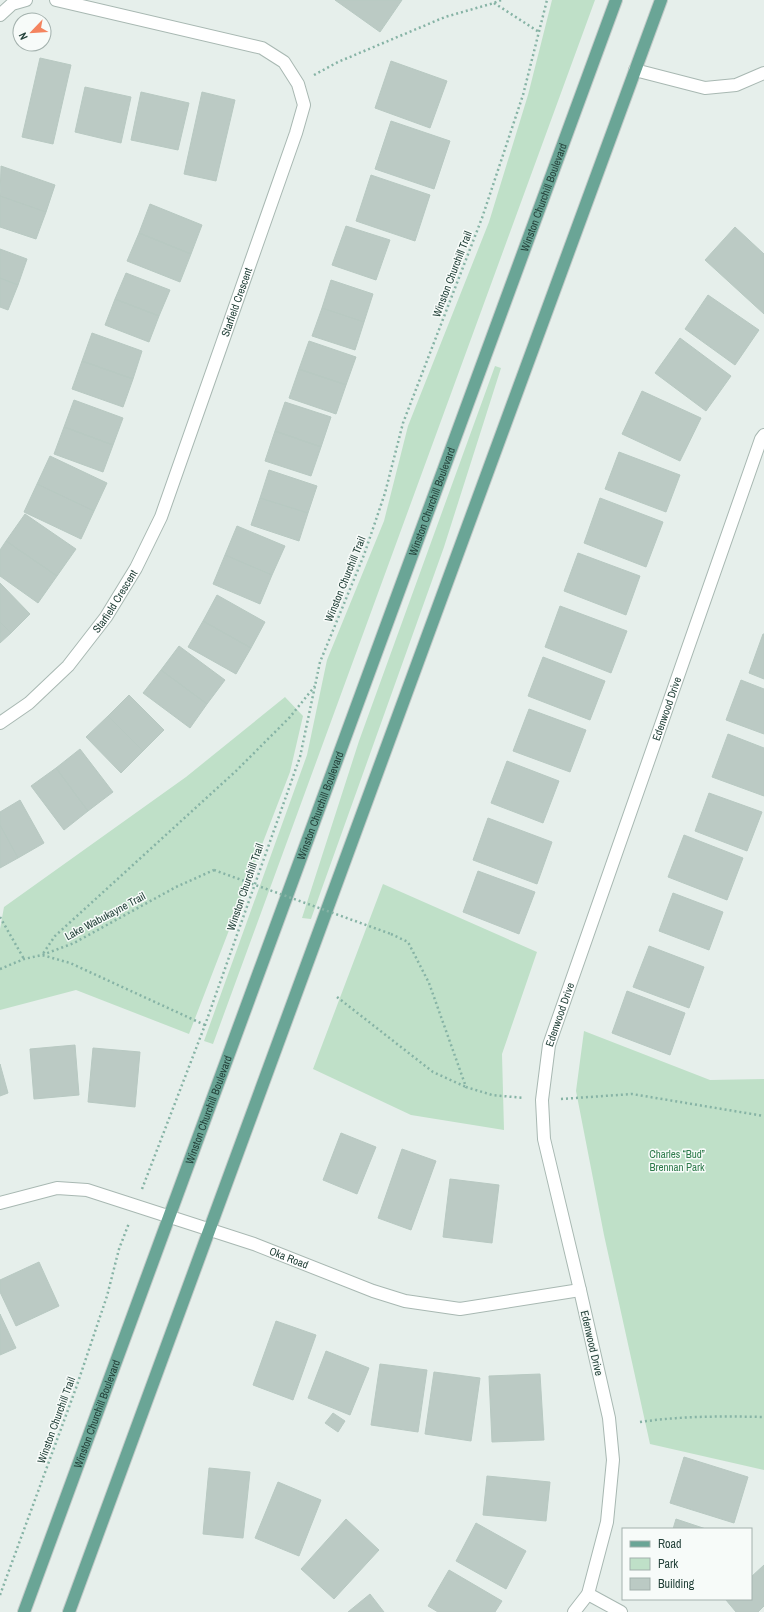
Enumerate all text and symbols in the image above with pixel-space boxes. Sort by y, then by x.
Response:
north arrow [12,12,52,52]
text: N [15,30,31,42]
street label: Winston Churchill Boulevard [517,141,570,254]
street label: Winston Churchill Trail [429,229,475,319]
street label: Starfield Crescent [218,265,255,339]
street label: Winston Churchill Boulevard [405,445,458,558]
street label: Winston Churchill Trail [321,534,369,624]
street label: Starfield Crescent [89,567,141,636]
street label: Edenwood Drive [649,675,684,743]
street label: Winston Churchill Boulevard [294,749,346,862]
street label: Winston Churchill Trail [224,842,266,932]
street label: Lake Wabukayne Trail [62,889,148,943]
street label: Edenwood Drive [542,981,577,1048]
street label: Winston Churchill Boulevard [182,1054,235,1166]
park label: Charles “Bud” Brennan Park [649,1147,705,1174]
street label: Oka Road [267,1244,310,1272]
street label: Edenwood Drive [578,1309,606,1377]
street label: Winston Churchill Boulevard [70,1358,123,1470]
street label: Winston Churchill Trail [34,1375,78,1465]
legend [622,1528,752,1600]
text: Road [658,1536,682,1552]
text: Park [658,1556,678,1572]
text: Building [658,1576,695,1592]

